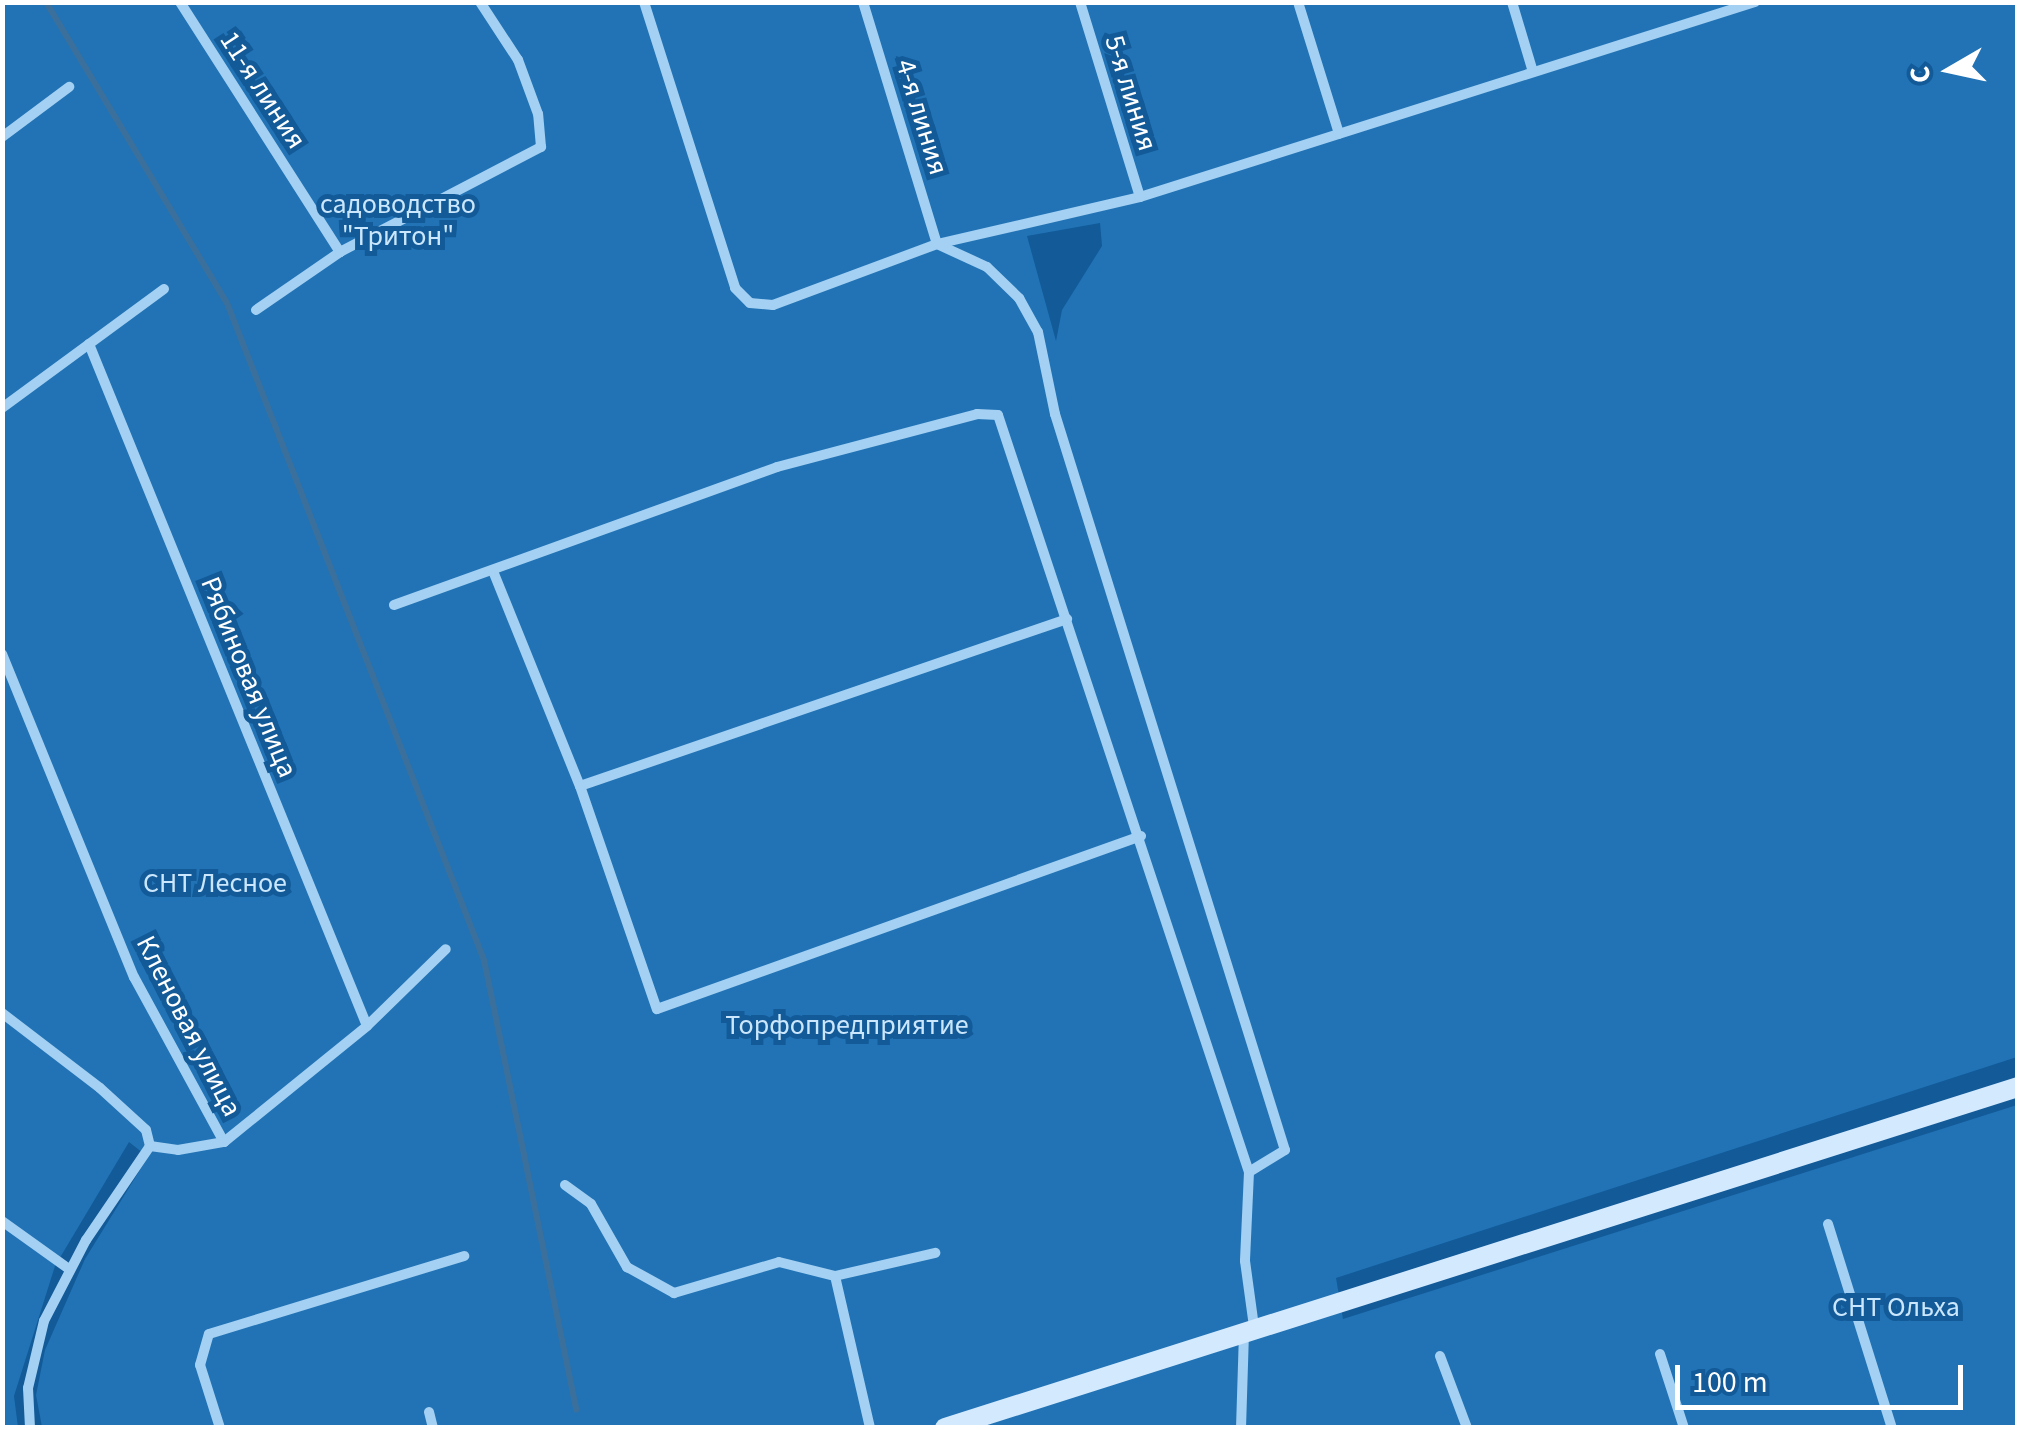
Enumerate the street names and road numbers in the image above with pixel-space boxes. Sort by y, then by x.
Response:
street label: 11-я линия [213,25,313,155]
street label: 5-я линия [1098,31,1164,155]
street label: 4-я линия [889,55,955,179]
street label: Рябиновая улица [193,572,305,782]
street label: Кленовая улица [129,930,249,1122]

